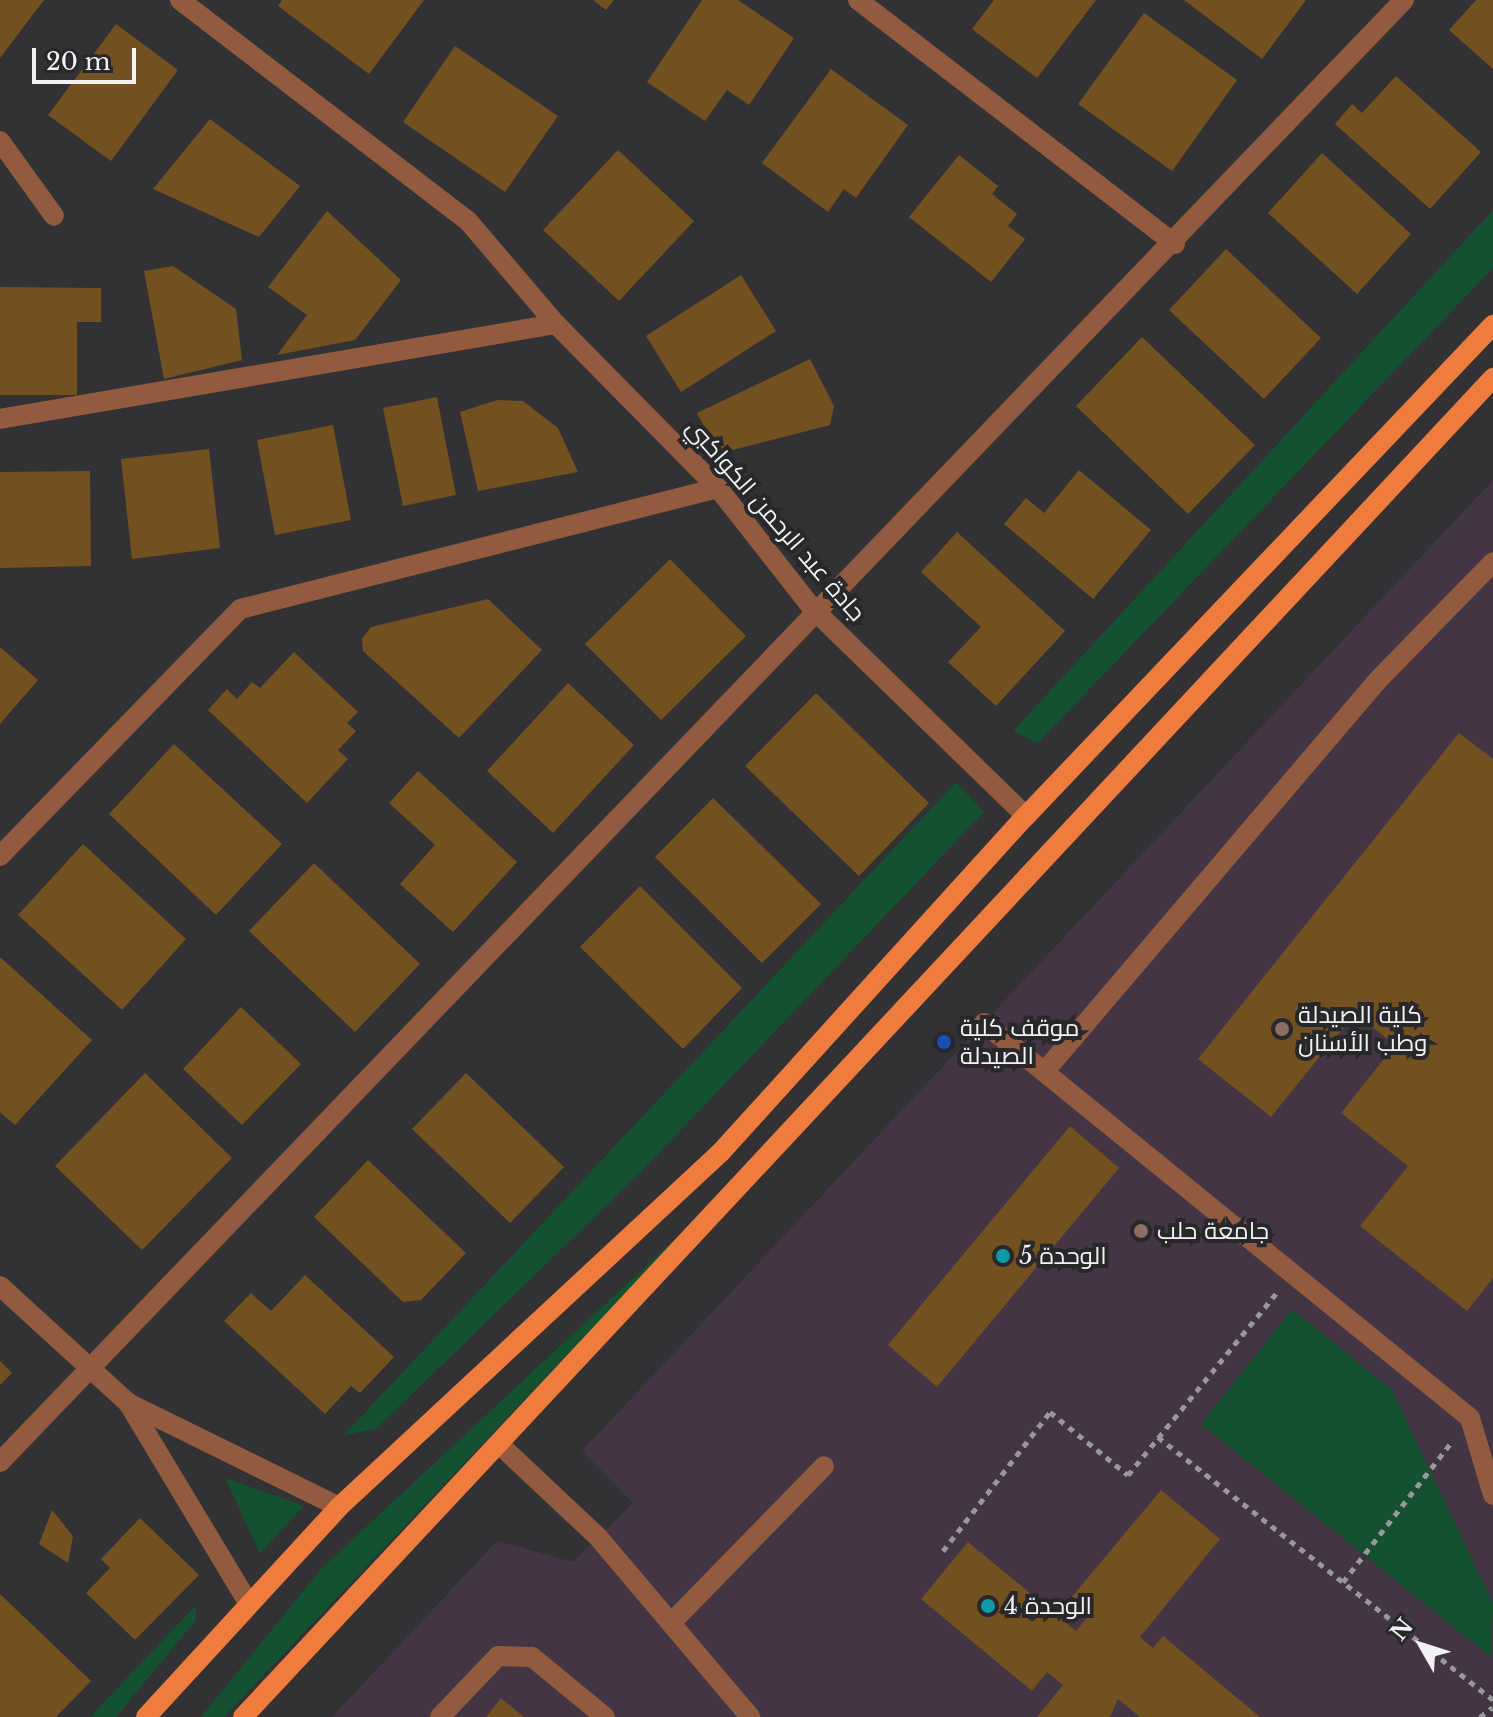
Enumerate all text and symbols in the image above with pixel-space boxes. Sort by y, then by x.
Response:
scale bar [36,32,140,82]
text: 20 m [46,47,111,76]
street label: جادة عبد الرحمن الكواكبي [680,413,872,627]
place label: كلية الصيدلة وطب الأسنان [1298,1001,1427,1057]
place label: موقف كلية الصيدلة [960,1014,1079,1070]
marker: كلية الصيدلة وطب الأسنان [1273,1020,1291,1038]
marker: موقف كلية الصيدلة [935,1033,953,1051]
place label: جامعة حلب [1157,1217,1269,1245]
marker: جامعة حلب [1132,1222,1150,1240]
place label: الوحدة 5 [1019,1242,1107,1270]
marker: الوحدة 5 [994,1247,1012,1265]
place label: الوحدة 4 [1004,1592,1092,1620]
marker: الوحدة 4 [979,1597,997,1615]
north arrow [1381,1605,1461,1685]
text: N [1385,1613,1419,1646]

